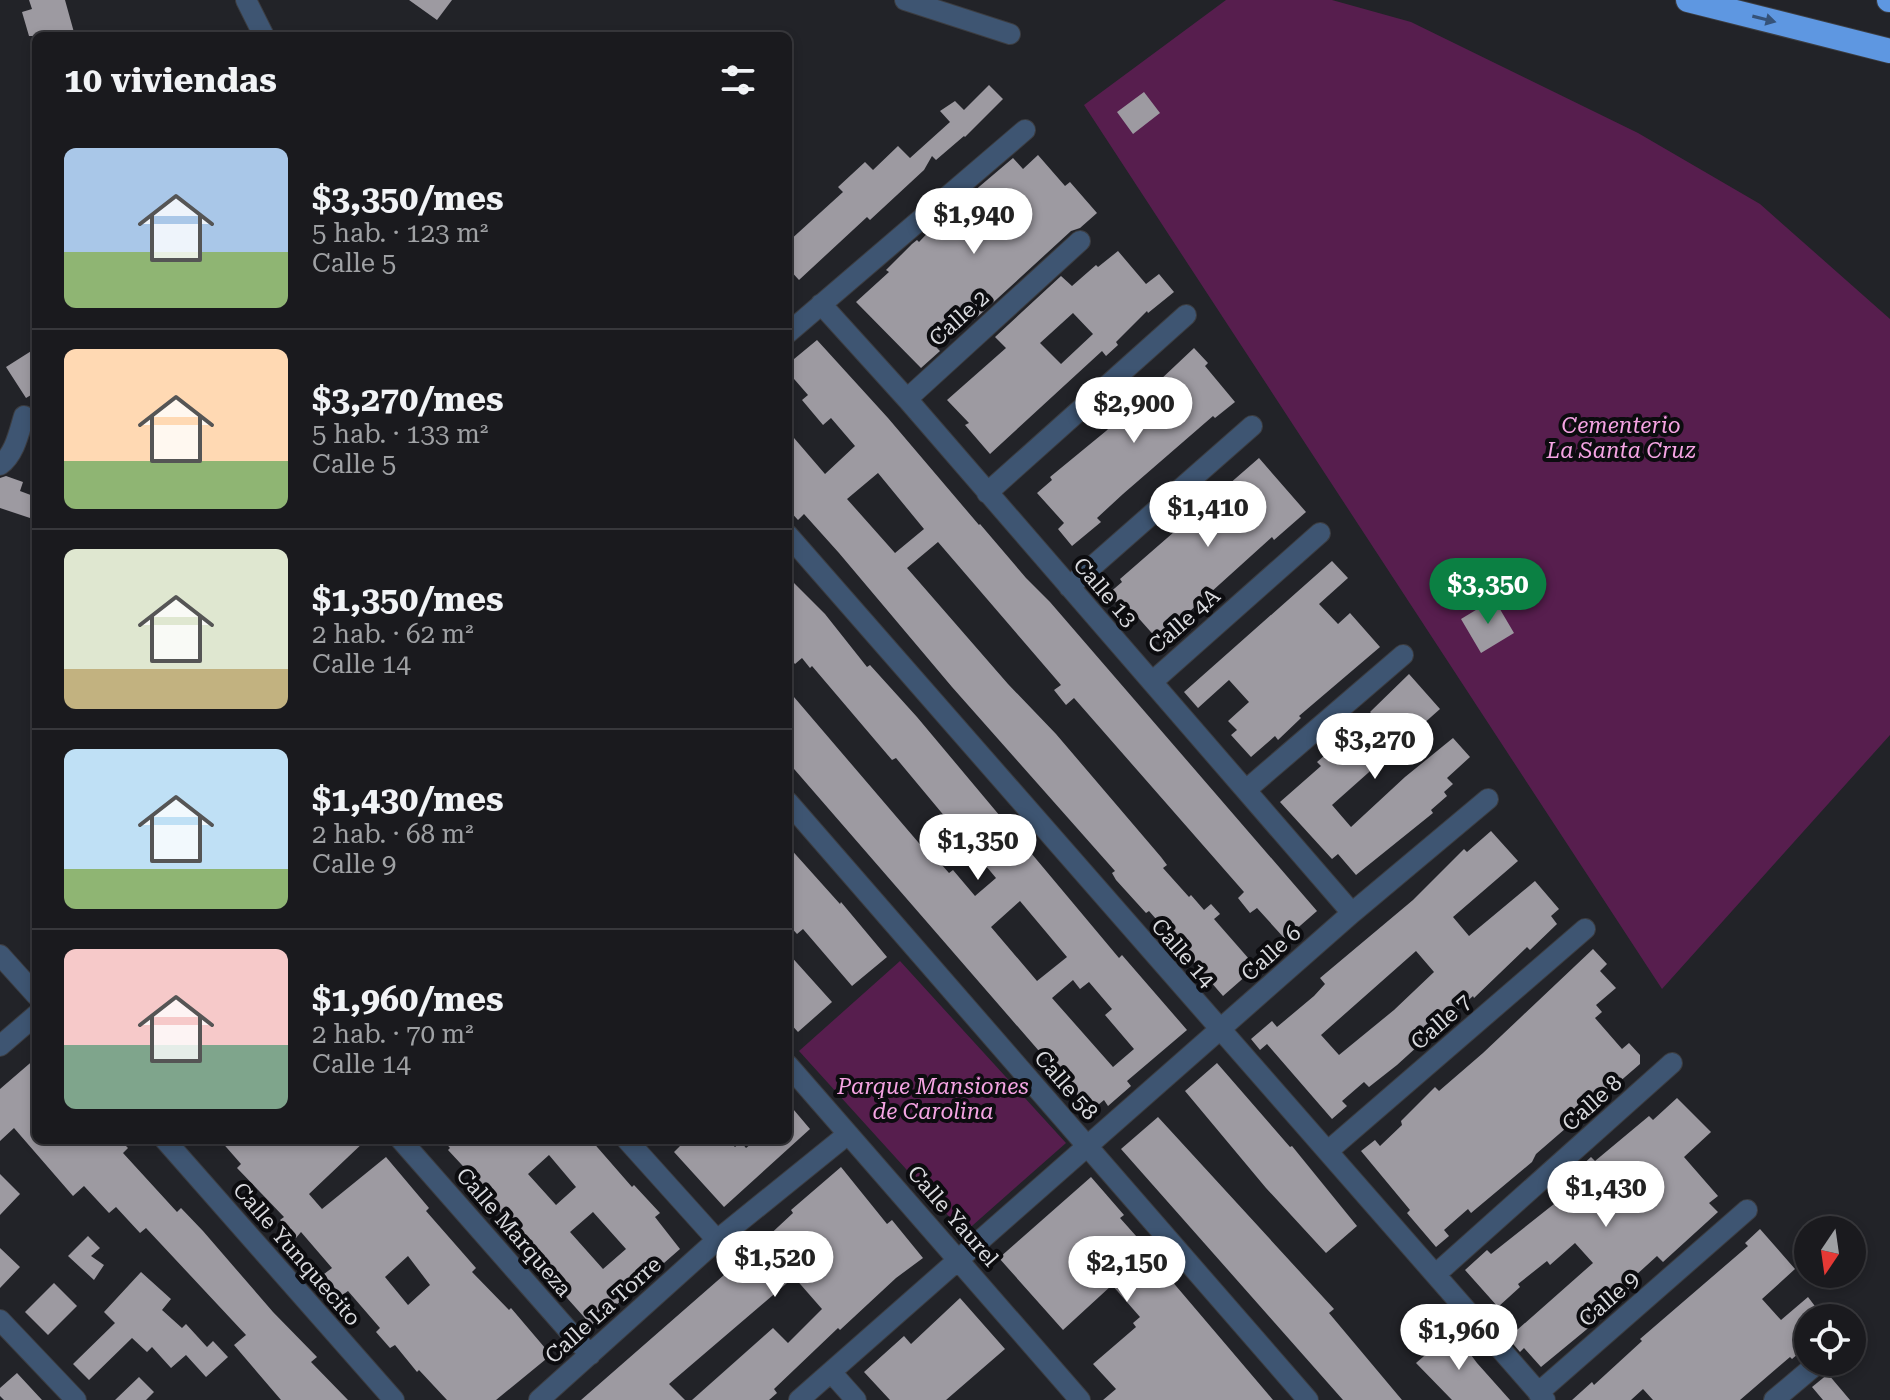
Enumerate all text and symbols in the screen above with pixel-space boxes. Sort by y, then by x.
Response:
one-way arrow [1752,13,1777,26]
icon: filters [716,58,760,102]
text: 10 viviendas [64,60,277,100]
text: $3,350/mes [312,178,503,218]
icon: home [128,180,224,276]
pin: $1,940 [909,188,1039,256]
text: $1,940 [933,199,1015,229]
text: 5 hab. · 123 m² [312,218,488,248]
text: Calle 5 [312,248,396,278]
street label: Calle 2 [924,285,994,351]
pin: $2,900 [1069,377,1199,445]
text: $3,270/mes [312,379,503,419]
icon: home [128,381,224,477]
text: $2,900 [1093,388,1175,418]
park label: Cementerio La Santa Cruz [1545,413,1696,463]
text: 5 hab. · 133 m² [312,419,488,449]
text: Calle 5 [312,449,396,479]
pin: $1,410 [1143,481,1273,549]
text: $1,410 [1167,492,1249,522]
street label: Calle 13 [1068,552,1142,632]
pin: $3,350 [1423,558,1553,626]
text: $3,350 [1447,569,1529,599]
text: $1,350/mes [312,579,503,619]
icon: home [128,581,224,677]
street label: Calle 4A [1143,583,1225,659]
text: 2 hab. · 62 m² [312,619,474,649]
text: Calle 14 [312,649,411,679]
pin: $3,270 [1310,713,1440,781]
text: $3,270 [1334,724,1416,754]
text: $1,430/mes [312,779,503,819]
icon: home [128,781,224,877]
pin: $1,350 [913,814,1043,882]
text: 2 hab. · 68 m² [312,819,474,849]
text: $1,350 [937,825,1019,855]
text: Calle 9 [312,849,396,879]
street label: Calle 14 [1146,913,1220,993]
street label: Calle 6 [1236,920,1306,986]
text: $1,960/mes [312,979,503,1019]
icon: home [128,981,224,1077]
street label: Calle 7 [1406,989,1476,1055]
text: 2 hab. · 70 m² [312,1019,474,1049]
street label: Calle 58 [1029,1045,1103,1125]
text: Calle 14 [312,1049,411,1079]
street label: Calle 8 [1557,1070,1627,1136]
park label: Parque Mansiones de Carolina [836,1074,1029,1124]
street label: Calle Yaurel [902,1161,1004,1272]
pin: $1,430 [1541,1161,1671,1229]
street label: Calle Marqueza [451,1163,577,1302]
text: $1,430 [1565,1172,1647,1202]
street label: Calle Yunquecito [228,1177,366,1331]
north arrow [1794,1216,1866,1288]
map controls [1794,1216,1866,1376]
pin: $1,520 [710,1231,840,1299]
pin: $2,150 [1062,1236,1192,1304]
text: $1,520 [734,1242,816,1272]
text: $2,150 [1086,1247,1168,1277]
street label: Calle La Torre [540,1252,666,1368]
street label: Calle 9 [1574,1266,1644,1332]
pin: $1,960 [1394,1304,1524,1372]
button: locate [1794,1304,1866,1376]
text: $1,960 [1418,1315,1500,1345]

